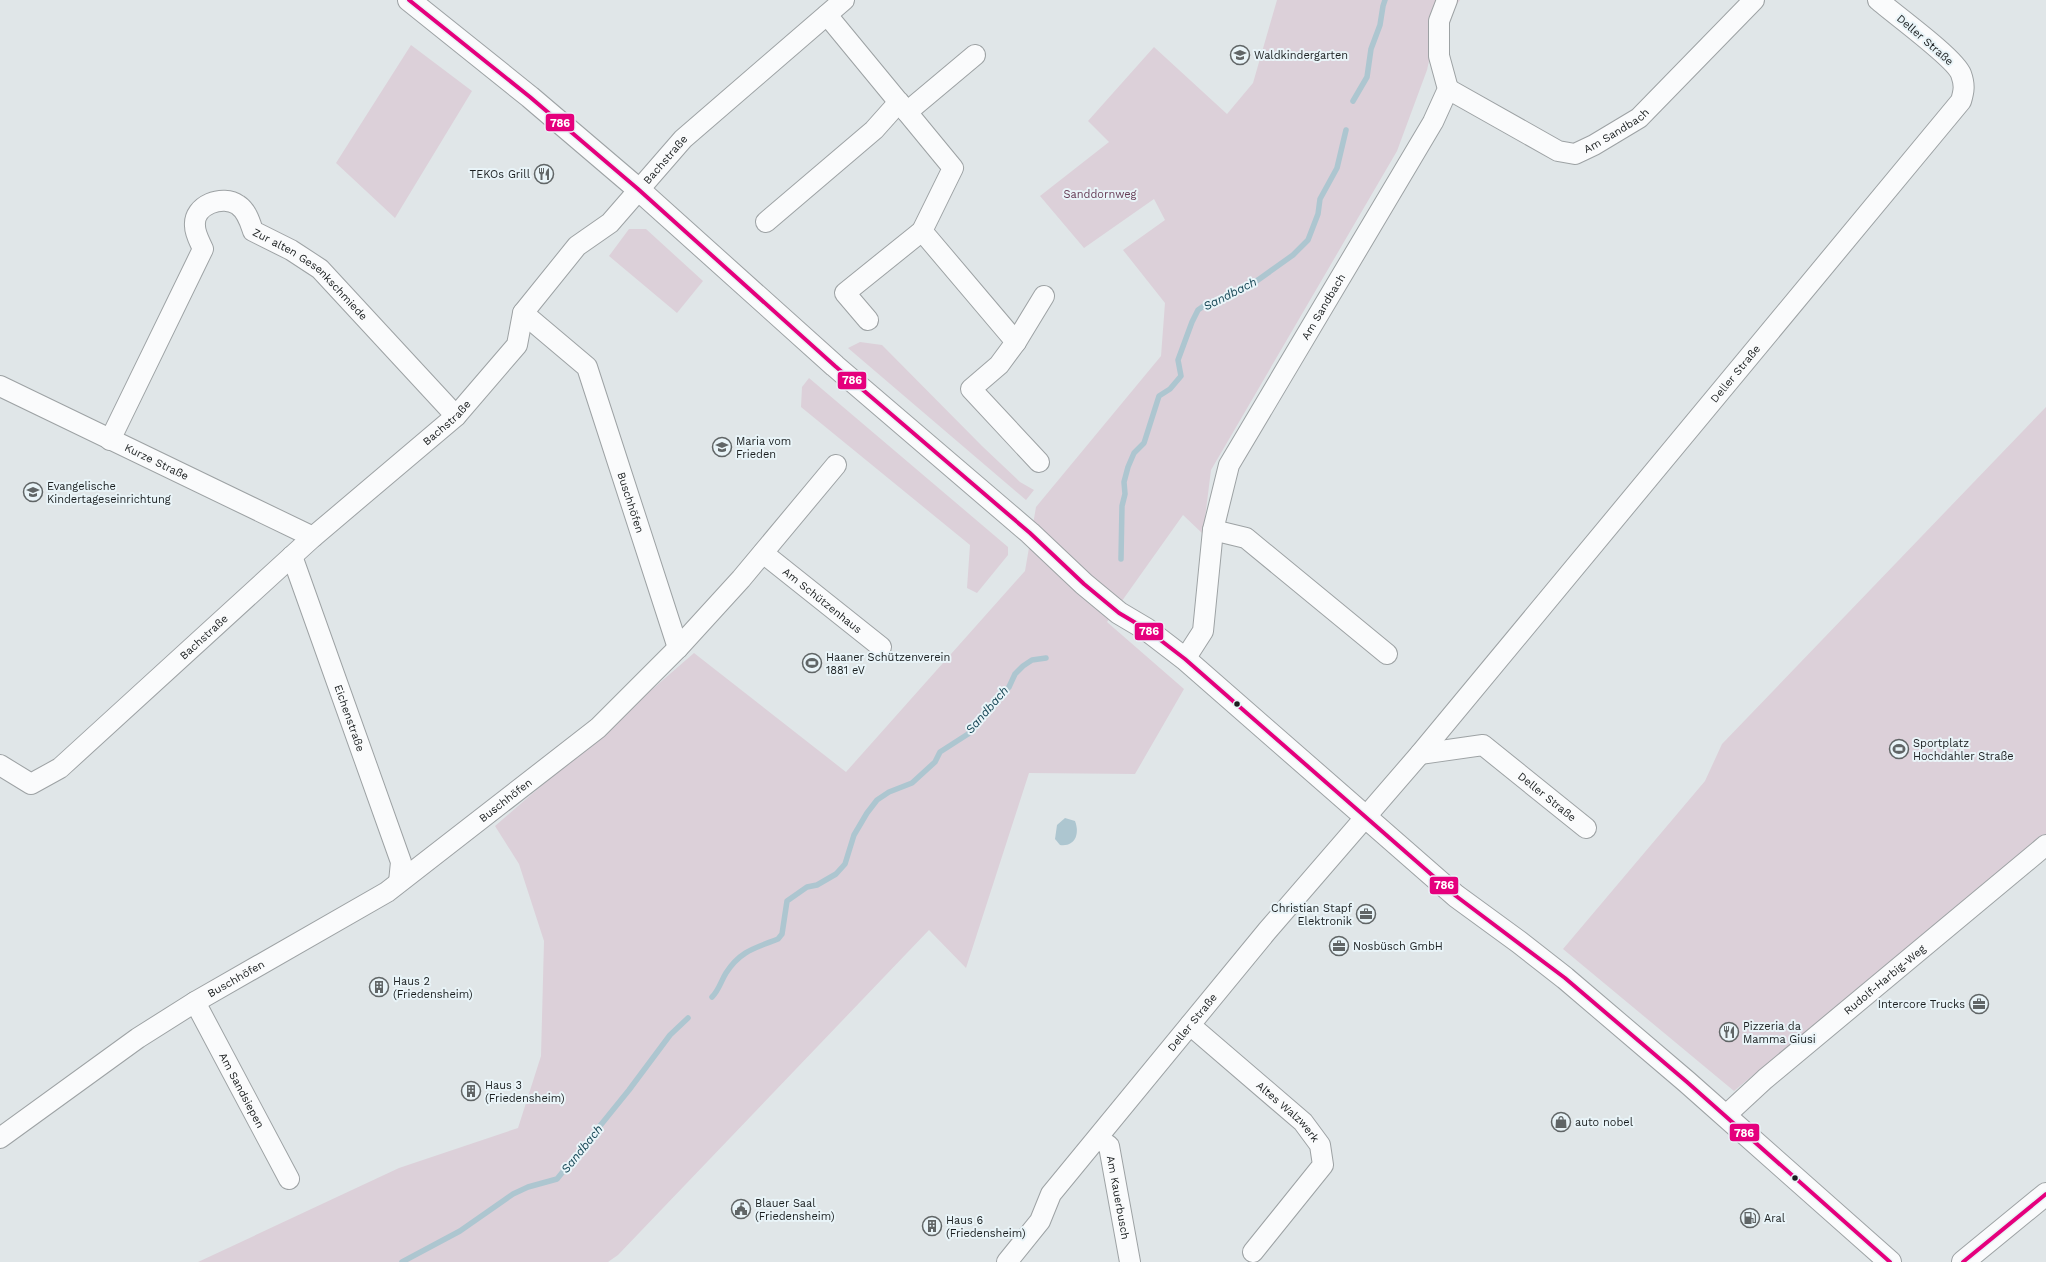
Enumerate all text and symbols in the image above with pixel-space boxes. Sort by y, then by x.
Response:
street label: Deller Straße [1894,12,1956,68]
school or university icon: Waldkindergarten [1229,44,1251,66]
place label: Waldkindergarten [1254,49,1348,62]
street label: Am Sandbach [1581,105,1651,156]
line badge: 786 [545,113,575,132]
text: 786 [550,117,570,130]
street label: Bachstraße [640,132,690,187]
restaurant icon: TEKOs Grill [533,163,555,185]
place label: TEKOs Grill [470,168,531,181]
park label: Sanddornweg [1064,188,1137,201]
street label: Zur alten Gesenkschmiede [251,225,370,323]
street label: Am Sandbach [1299,271,1348,342]
water label: Sandbach [1201,275,1259,313]
street label: Deller Straße [1708,342,1763,405]
line badge: 786 [837,371,867,390]
text: 786 [842,374,862,387]
street label: Bachstraße [420,397,473,448]
place label: Maria vom Frieden [736,435,791,461]
school or university icon: Maria vom Frieden [711,436,733,458]
street label: Kurze Straße [123,441,191,483]
street label: Buschhöfen [615,470,647,535]
place label: Evangelische Kindertageseinrichtung [47,480,171,506]
school or university icon: Evangelische Kindertageseinrichtung [22,481,44,503]
street label: Am Schützenhaus [780,565,865,636]
street label: Bachstraße [177,612,230,662]
line badge: 786 [1134,622,1164,641]
text: 786 [1139,625,1159,638]
place label: Haaner Schützenverein 1881 eV [826,651,950,677]
sports icon: Haaner Schützenverein 1881 eV [801,652,823,674]
street label: Eichenstraße [332,683,368,753]
water label: Sandbach [963,684,1011,736]
unlabelled marker [1232,699,1242,709]
place label: Sportplatz Hochdahler Straße [1913,737,2014,763]
sports icon: Sportplatz Hochdahler Straße [1888,738,1910,760]
street label: Deller Straße [1515,769,1579,824]
street label: Buschhöfen [476,775,534,825]
line badge: 786 [1429,876,1459,895]
text: 786 [1434,879,1454,892]
place label: Christian Stapf Elektronik [1271,902,1353,928]
office icon: Christian Stapf Elektronik [1355,903,1377,925]
office icon: Nosbüsch GmbH [1328,935,1350,957]
place label: Nosbüsch GmbH [1353,940,1443,953]
street label: Rudolf-Harbig-Weg [1841,942,1928,1017]
street label: Buschhöfen [205,957,267,1000]
place label: Haus 2 (Friedensheim) [393,975,473,1001]
building icon: Haus 2 (Friedensheim) [368,976,390,998]
street label: Deller Straße [1165,991,1220,1054]
office icon: Intercore Trucks [1968,993,1990,1015]
place label: Intercore Trucks [1878,998,1965,1011]
place label: Pizzeria da Mamma Giusi [1743,1020,1816,1046]
restaurant icon: Pizzeria da Mamma Giusi [1718,1021,1740,1043]
street label: Am Sandsiepen [217,1050,267,1130]
place label: Haus 3 (Friedensheim) [485,1079,565,1105]
street label: Altes Walzwerk [1254,1079,1322,1145]
building icon: Haus 3 (Friedensheim) [460,1080,482,1102]
shop icon: auto nobel [1550,1111,1572,1133]
place label: auto nobel [1575,1116,1634,1129]
water label: Sandbach [558,1122,606,1176]
line badge: 786 [1729,1123,1760,1142]
text: 786 [1734,1127,1754,1140]
street label: Am Kauerbusch [1104,1155,1132,1241]
unlabelled marker [1790,1173,1800,1183]
place label: Blauer Saal (Friedensheim) [755,1197,835,1223]
public building icon: Blauer Saal (Friedensheim) [730,1198,752,1220]
fuel station icon: Aral [1739,1207,1761,1229]
place label: Aral [1764,1212,1786,1225]
place label: Haus 6 (Friedensheim) [946,1214,1026,1240]
building icon: Haus 6 (Friedensheim) [921,1215,943,1237]

